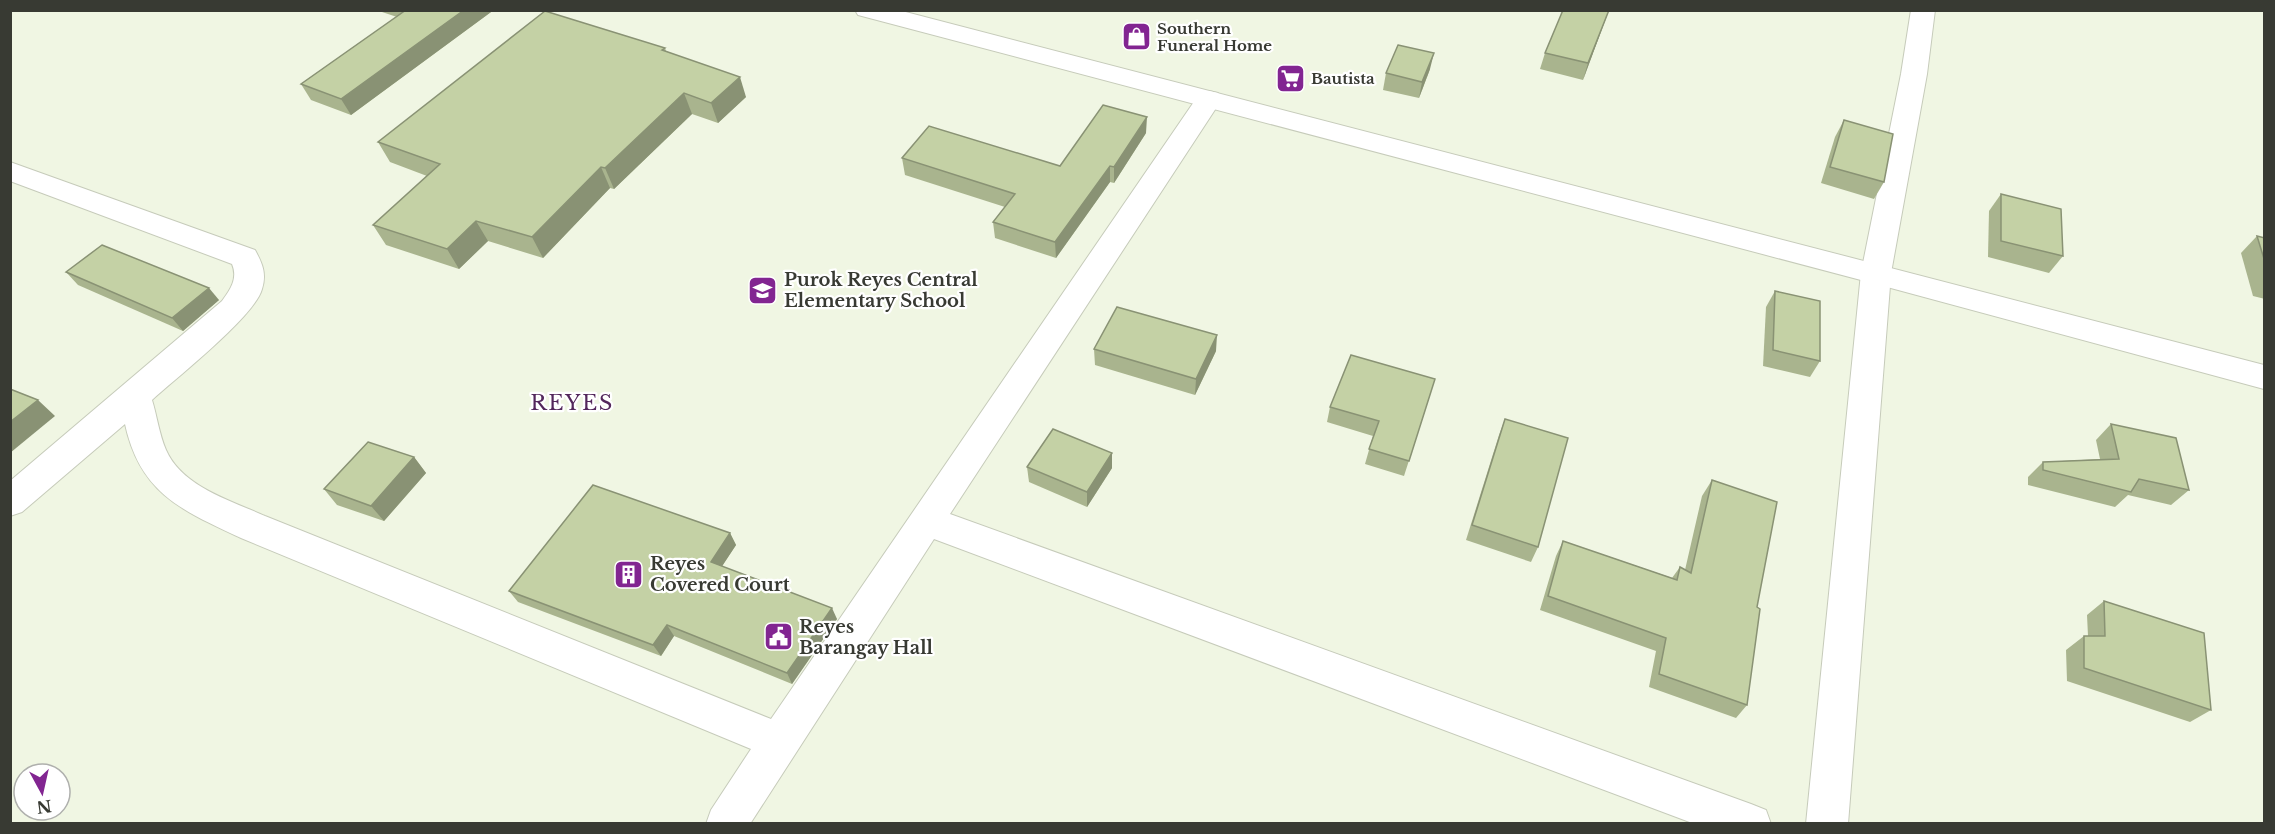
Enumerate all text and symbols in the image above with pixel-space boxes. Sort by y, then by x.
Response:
place label: Southern Funeral Home [1157,19,1272,55]
shop icon: Southern Funeral Home [1120,21,1152,53]
supermarket icon: Bautista [1274,62,1306,94]
place label: Bautista [1311,69,1375,88]
place label: Purok Reyes Central Elementary School [784,269,978,312]
school or university icon: Purok Reyes Central Elementary School [747,274,779,306]
district label: REYES [530,390,614,416]
place label: Reyes Covered Court [650,553,790,596]
building icon: Reyes Covered Court [613,558,645,590]
place label: Reyes Barangay Hall [799,616,934,659]
public building icon: Reyes Barangay Hall [762,621,794,653]
north arrow [12,762,72,822]
text: N [35,796,53,818]

